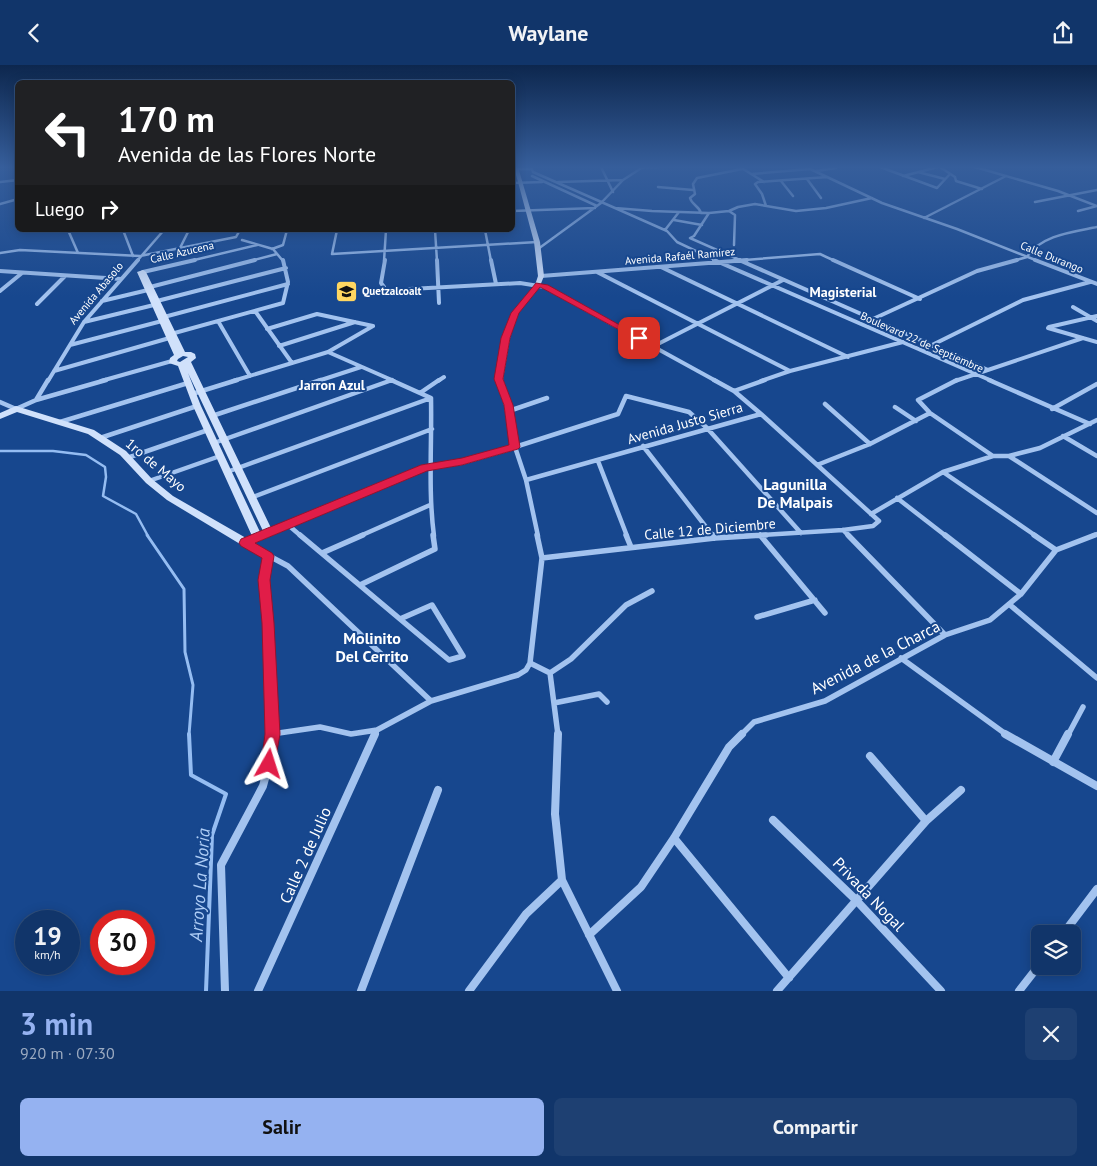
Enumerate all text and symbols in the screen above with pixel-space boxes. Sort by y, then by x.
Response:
icon: back [20,19,48,47]
text: Waylane [509,19,588,47]
icon: share [1049,19,1077,47]
text: 170 m [118,96,215,142]
icon: left [35,100,100,165]
text: Avenida de las Flores Norte [118,140,376,168]
icon: right [95,195,123,223]
text: Luego [35,197,85,221]
street label: Calle Azucena [149,238,215,266]
street label: Calle Durango [1018,238,1086,276]
street label: Avenida Rafaél Ramírez [624,244,736,268]
street label: Avenida Abasolo [66,259,126,327]
school or university icon: Quetzalcoalt [334,279,358,303]
district label: Magisterial [810,283,877,301]
place label: Quetzalcoalt [362,284,422,298]
street label: Boulevard 22 de Septiembre [858,308,986,376]
pin [618,317,660,359]
icon: arrive [625,324,653,352]
district label: Jarron Azul [298,376,366,394]
street label: Avenida Justo Sierra [625,398,745,448]
street label: 1ro de Mayo [122,434,190,496]
district label: Lagunilla De Malpais [757,474,833,512]
street label: Calle 12 de Diciembre [643,514,777,544]
street label: Avenida de la Charca [807,616,943,698]
district label: Molinito Del Cerrito [335,628,409,666]
position arrow [242,737,294,789]
street label: Calle 2 de Julio [275,804,335,906]
water label: Arroyo La Noria [184,827,215,943]
street label: Privada Nogal [829,853,909,935]
speed limit sign: 30 [90,910,155,975]
text: 19 [33,920,62,952]
map controls [1031,925,1081,975]
button: layers [1031,925,1081,975]
text: km/h [34,947,61,962]
text: 3 min [20,1004,93,1043]
button: close [1025,1008,1077,1060]
text: 920 m · 07:30 [20,1043,115,1063]
button: Salir [20,1098,544,1156]
button: Compartir [554,1098,1077,1156]

